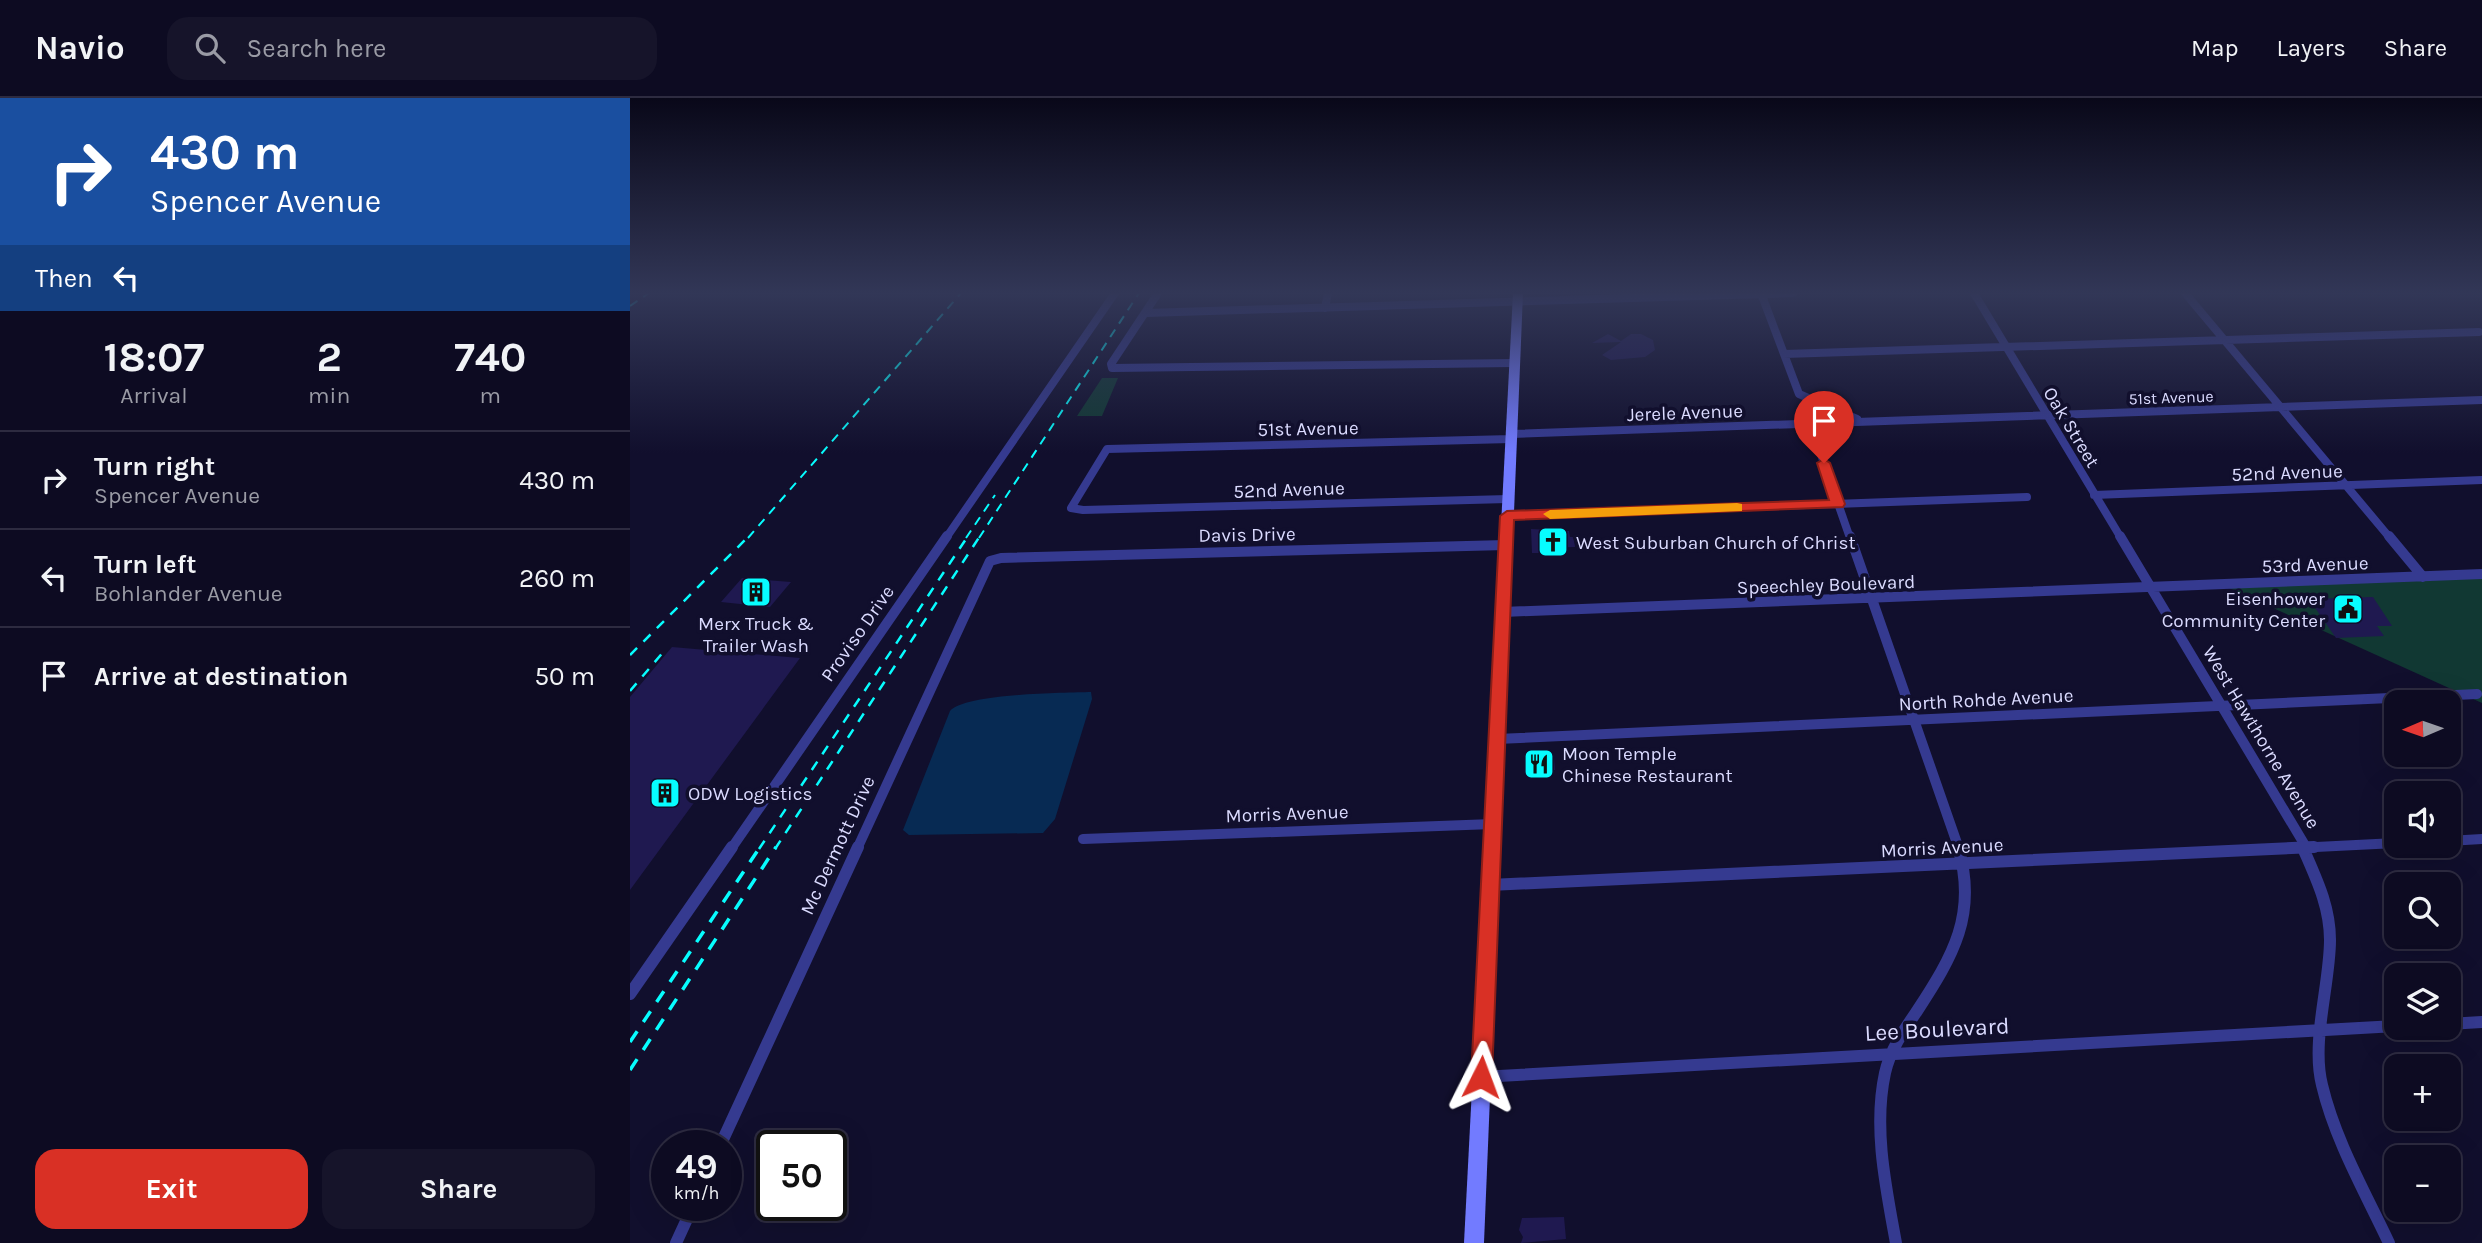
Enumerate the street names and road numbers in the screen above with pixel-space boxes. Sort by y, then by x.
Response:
street label: Oak Street [2039,383,2104,472]
street label: 51st Avenue [2128,387,2214,408]
street label: Jerele Avenue [1627,400,1743,426]
street label: 51st Avenue [1257,417,1359,441]
street label: 52nd Avenue [2231,460,2343,486]
street label: 52nd Avenue [1233,477,1345,503]
street label: Davis Drive [1198,523,1296,547]
street label: 53rd Avenue [2261,552,2369,578]
street label: Speechley Boulevard [1736,571,1916,599]
street label: Proviso Drive [817,581,899,686]
street label: West Hawthorne Avenue [2198,642,2324,833]
street label: North Rohde Avenue [1898,684,2074,716]
street label: Mc Dermott Drive [796,772,880,918]
street label: Morris Avenue [1225,801,1349,827]
street label: Morris Avenue [1880,834,2004,862]
street label: Lee Boulevard [1864,1012,2010,1047]

